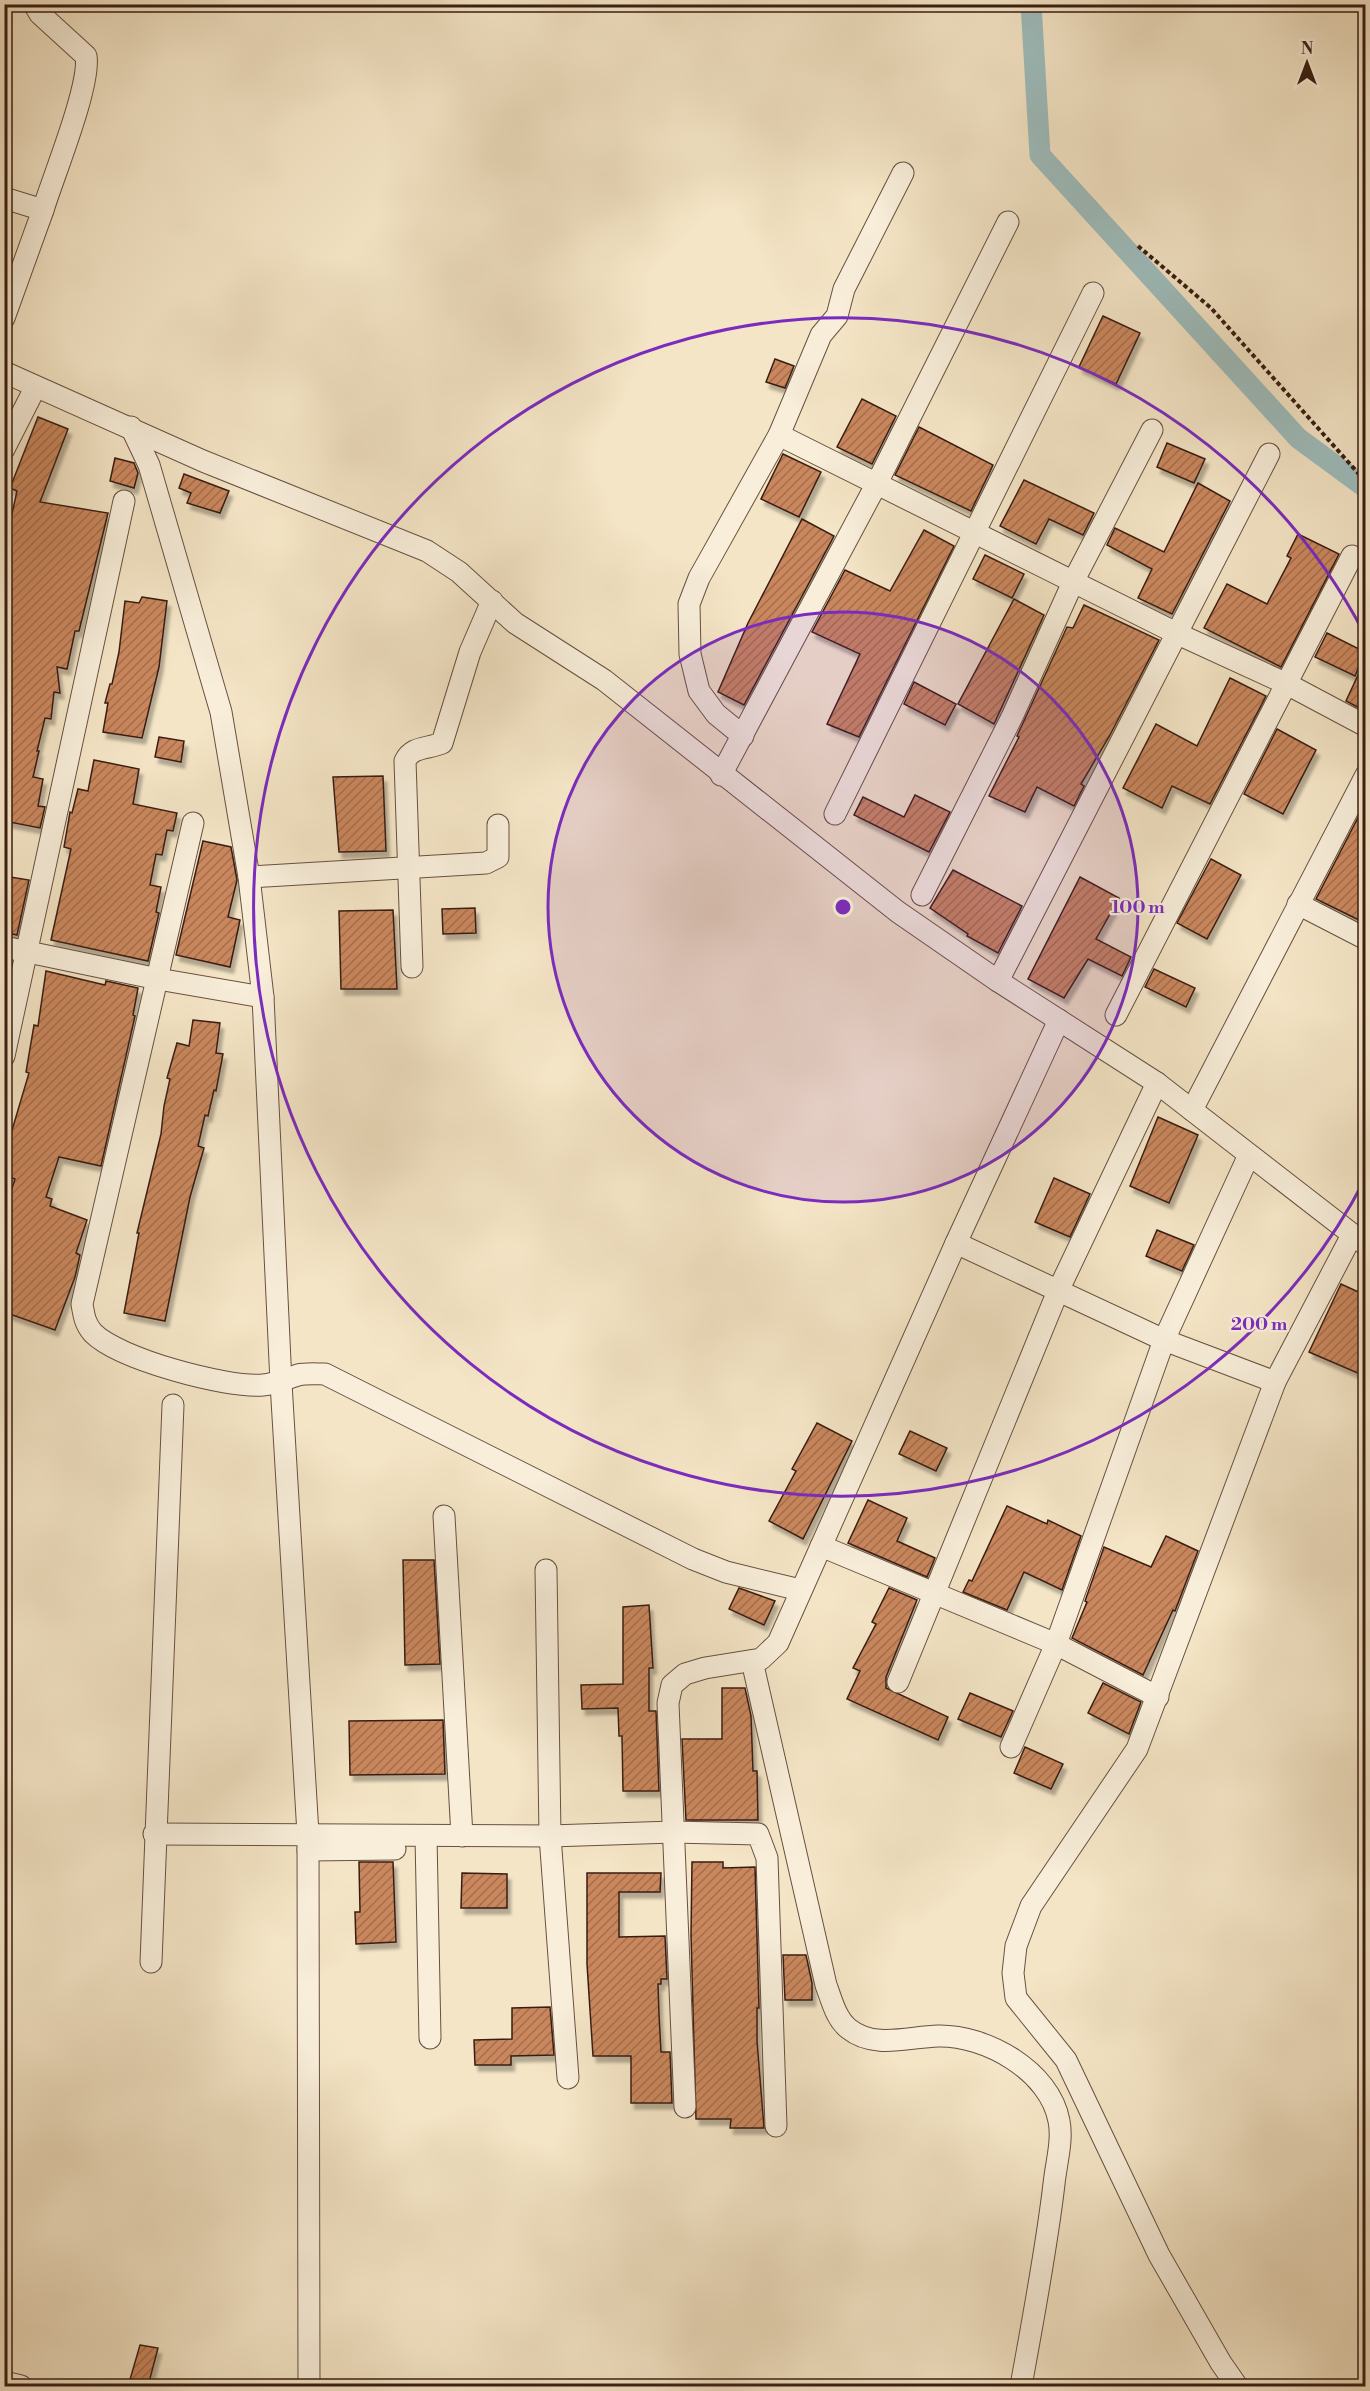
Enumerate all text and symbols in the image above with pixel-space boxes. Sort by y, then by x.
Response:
north arrow [1277,33,1337,93]
text: N [1301,39,1314,59]
text: 100 m [1111,896,1165,919]
centre of rings [833,897,853,917]
text: 200 m [1231,1313,1288,1336]

